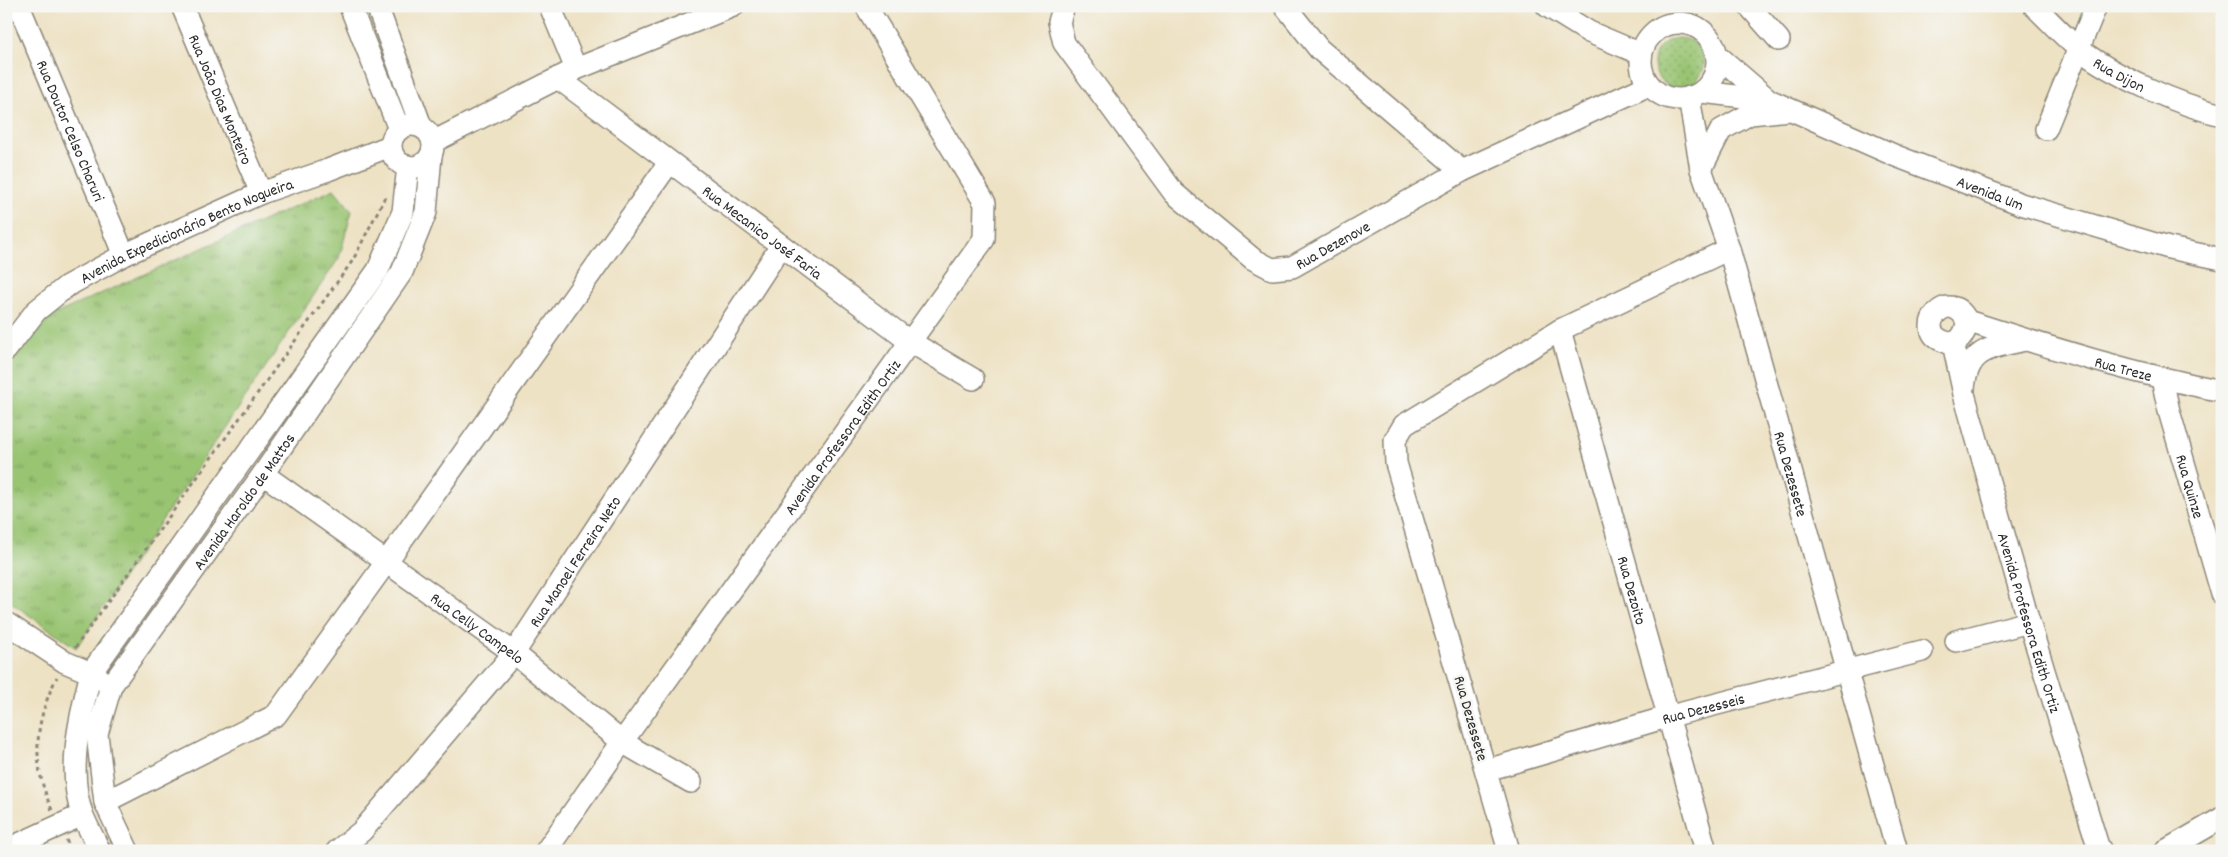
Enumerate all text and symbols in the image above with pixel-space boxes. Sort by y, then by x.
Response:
street label: Rua João Dias Monteiro [181,31,257,169]
street label: Rua Dijon [2088,53,2148,100]
street label: Rua Doutor Celso Charuri [29,57,109,206]
street label: Avenida Um [1953,171,2027,218]
street label: Avenida Expedicionário Bento Nogueira [77,174,297,291]
street label: Rua Mecanico José Faria [696,181,827,287]
street label: Rua Dezenove [1292,216,1375,277]
street label: Rua Treze [2092,352,2154,389]
street label: Avenida Professora Edith Ortiz [780,356,908,521]
street label: Avenida Haroldo de Mattos [189,429,302,576]
street label: Rua Dezessete [1766,429,1812,520]
street label: Rua Quinze [2168,452,2209,522]
street label: Rua Manoel Ferreira Neto [525,492,628,633]
street label: Avenida Professora Edith Ortiz [1990,530,2065,716]
street label: Rua Dezoito [1610,554,1651,628]
street label: Rua Celly Campelo [425,588,528,671]
street label: Rua Dezessete [1446,673,1493,764]
street label: Rua Dezesseis [1660,688,1748,732]

